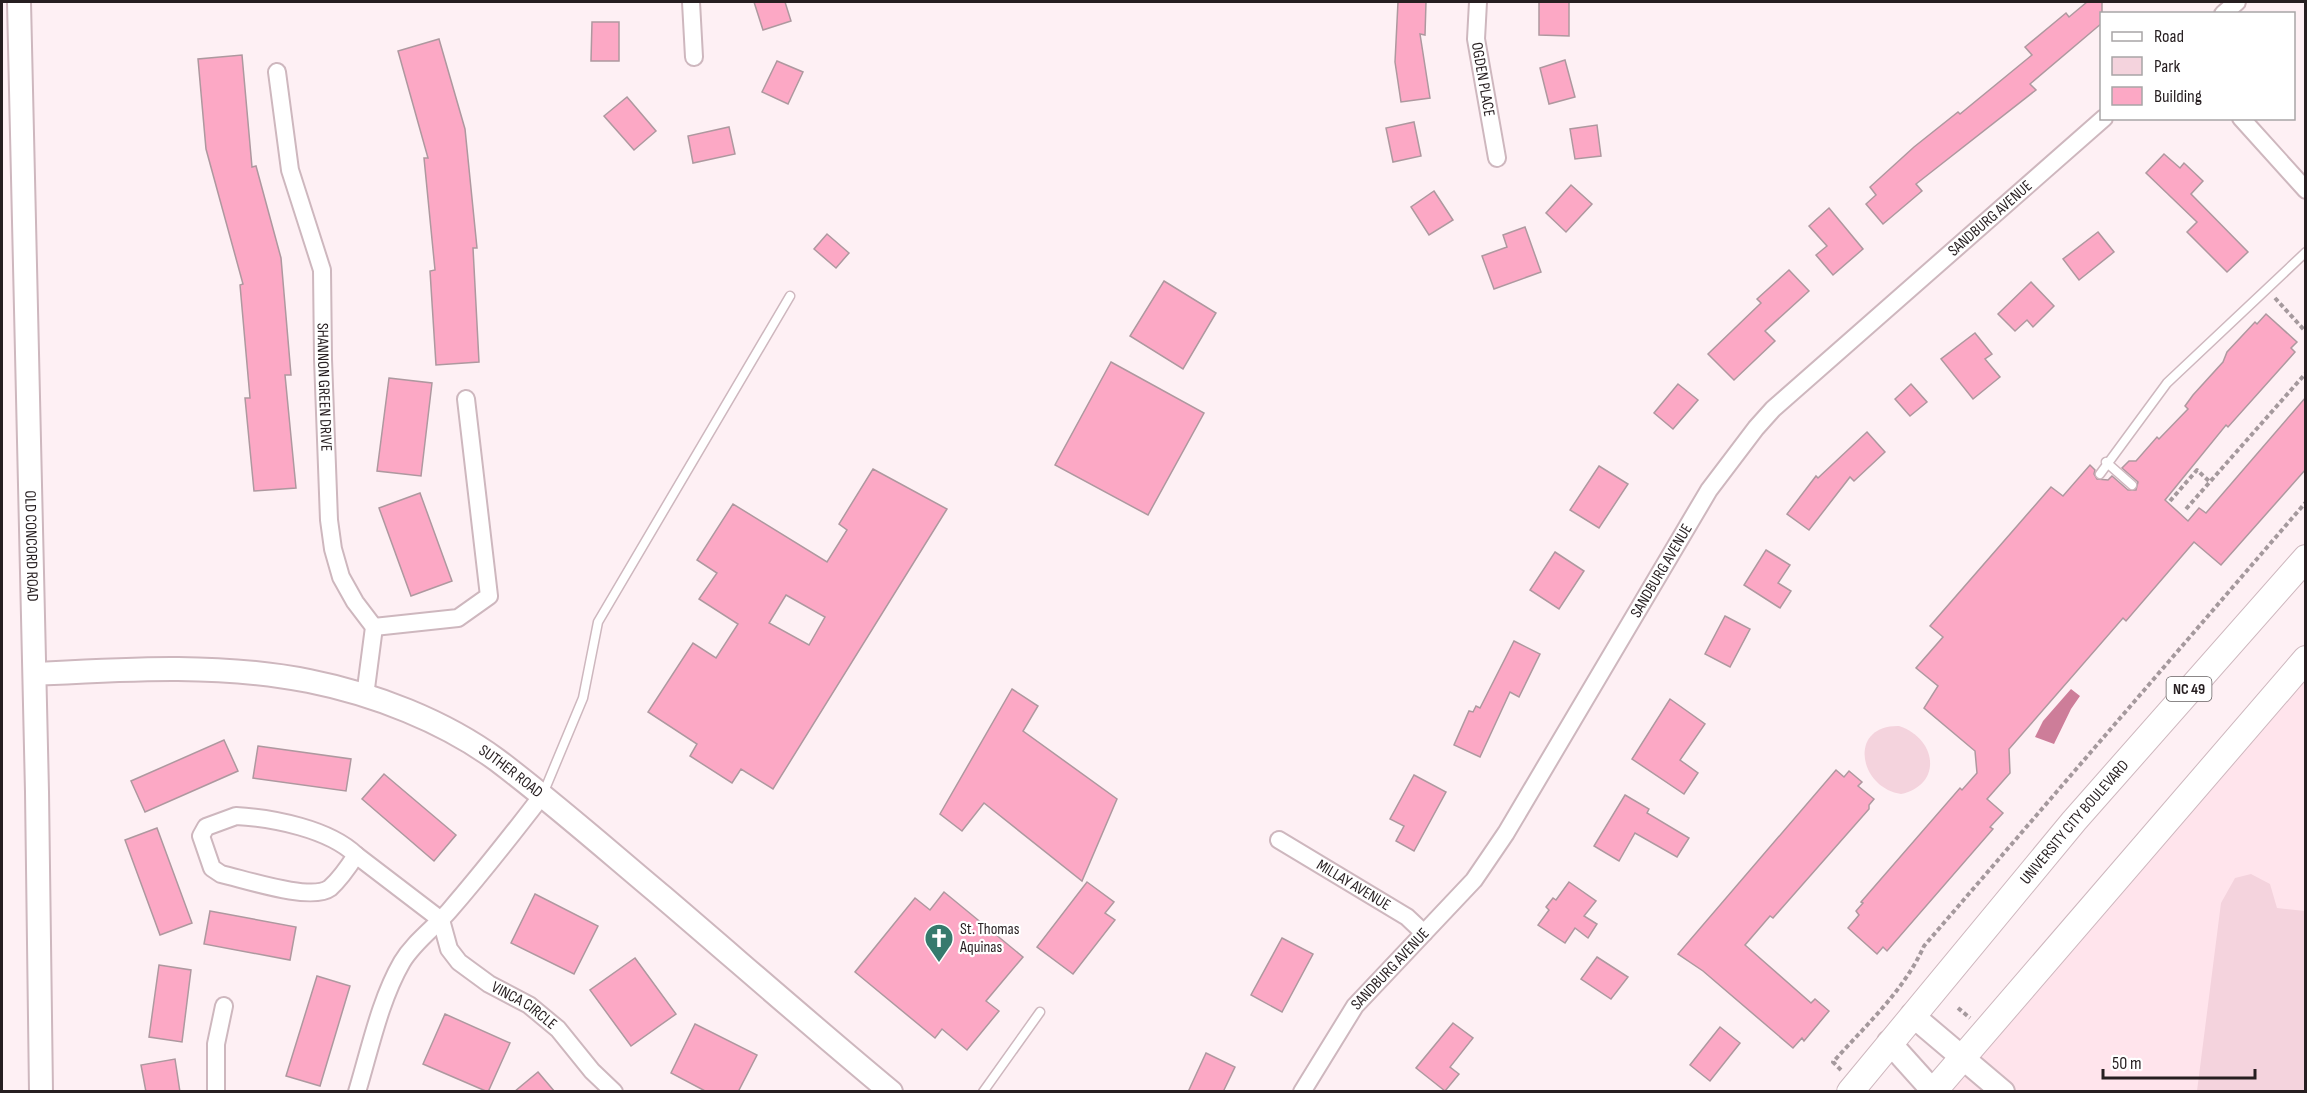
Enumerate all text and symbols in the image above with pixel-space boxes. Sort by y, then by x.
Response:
legend [2100,12,2295,120]
text: Road [2154,26,2184,47]
street label: OGDEN PLACE [1467,41,1499,118]
text: Park [2154,56,2180,77]
text: Building [2154,86,2202,107]
street label: SANDBURG AVENUE [1944,176,2036,260]
street label: SHANNON GREEN DRIVE [313,323,336,452]
street label: OLD CONCORD ROAD [21,490,42,602]
street label: SANDBURG AVENUE [1626,520,1696,621]
road number: NC 49 [2166,677,2212,701]
street label: SUTHER ROAD [475,741,547,802]
street label: UNIVERSITY CITY BOULEVARD [2016,756,2133,888]
street label: MILLAY AVENUE [1313,855,1394,914]
place label: St. Thomas Aquinas [959,920,1020,957]
church icon: St. Thomas Aquinas [923,922,955,964]
street label: SANDBURG AVENUE [1347,924,1433,1014]
street label: VINCA CIRCLE [488,978,561,1034]
scale bar [2103,1042,2254,1080]
text: 50 m [2112,1053,2142,1074]

